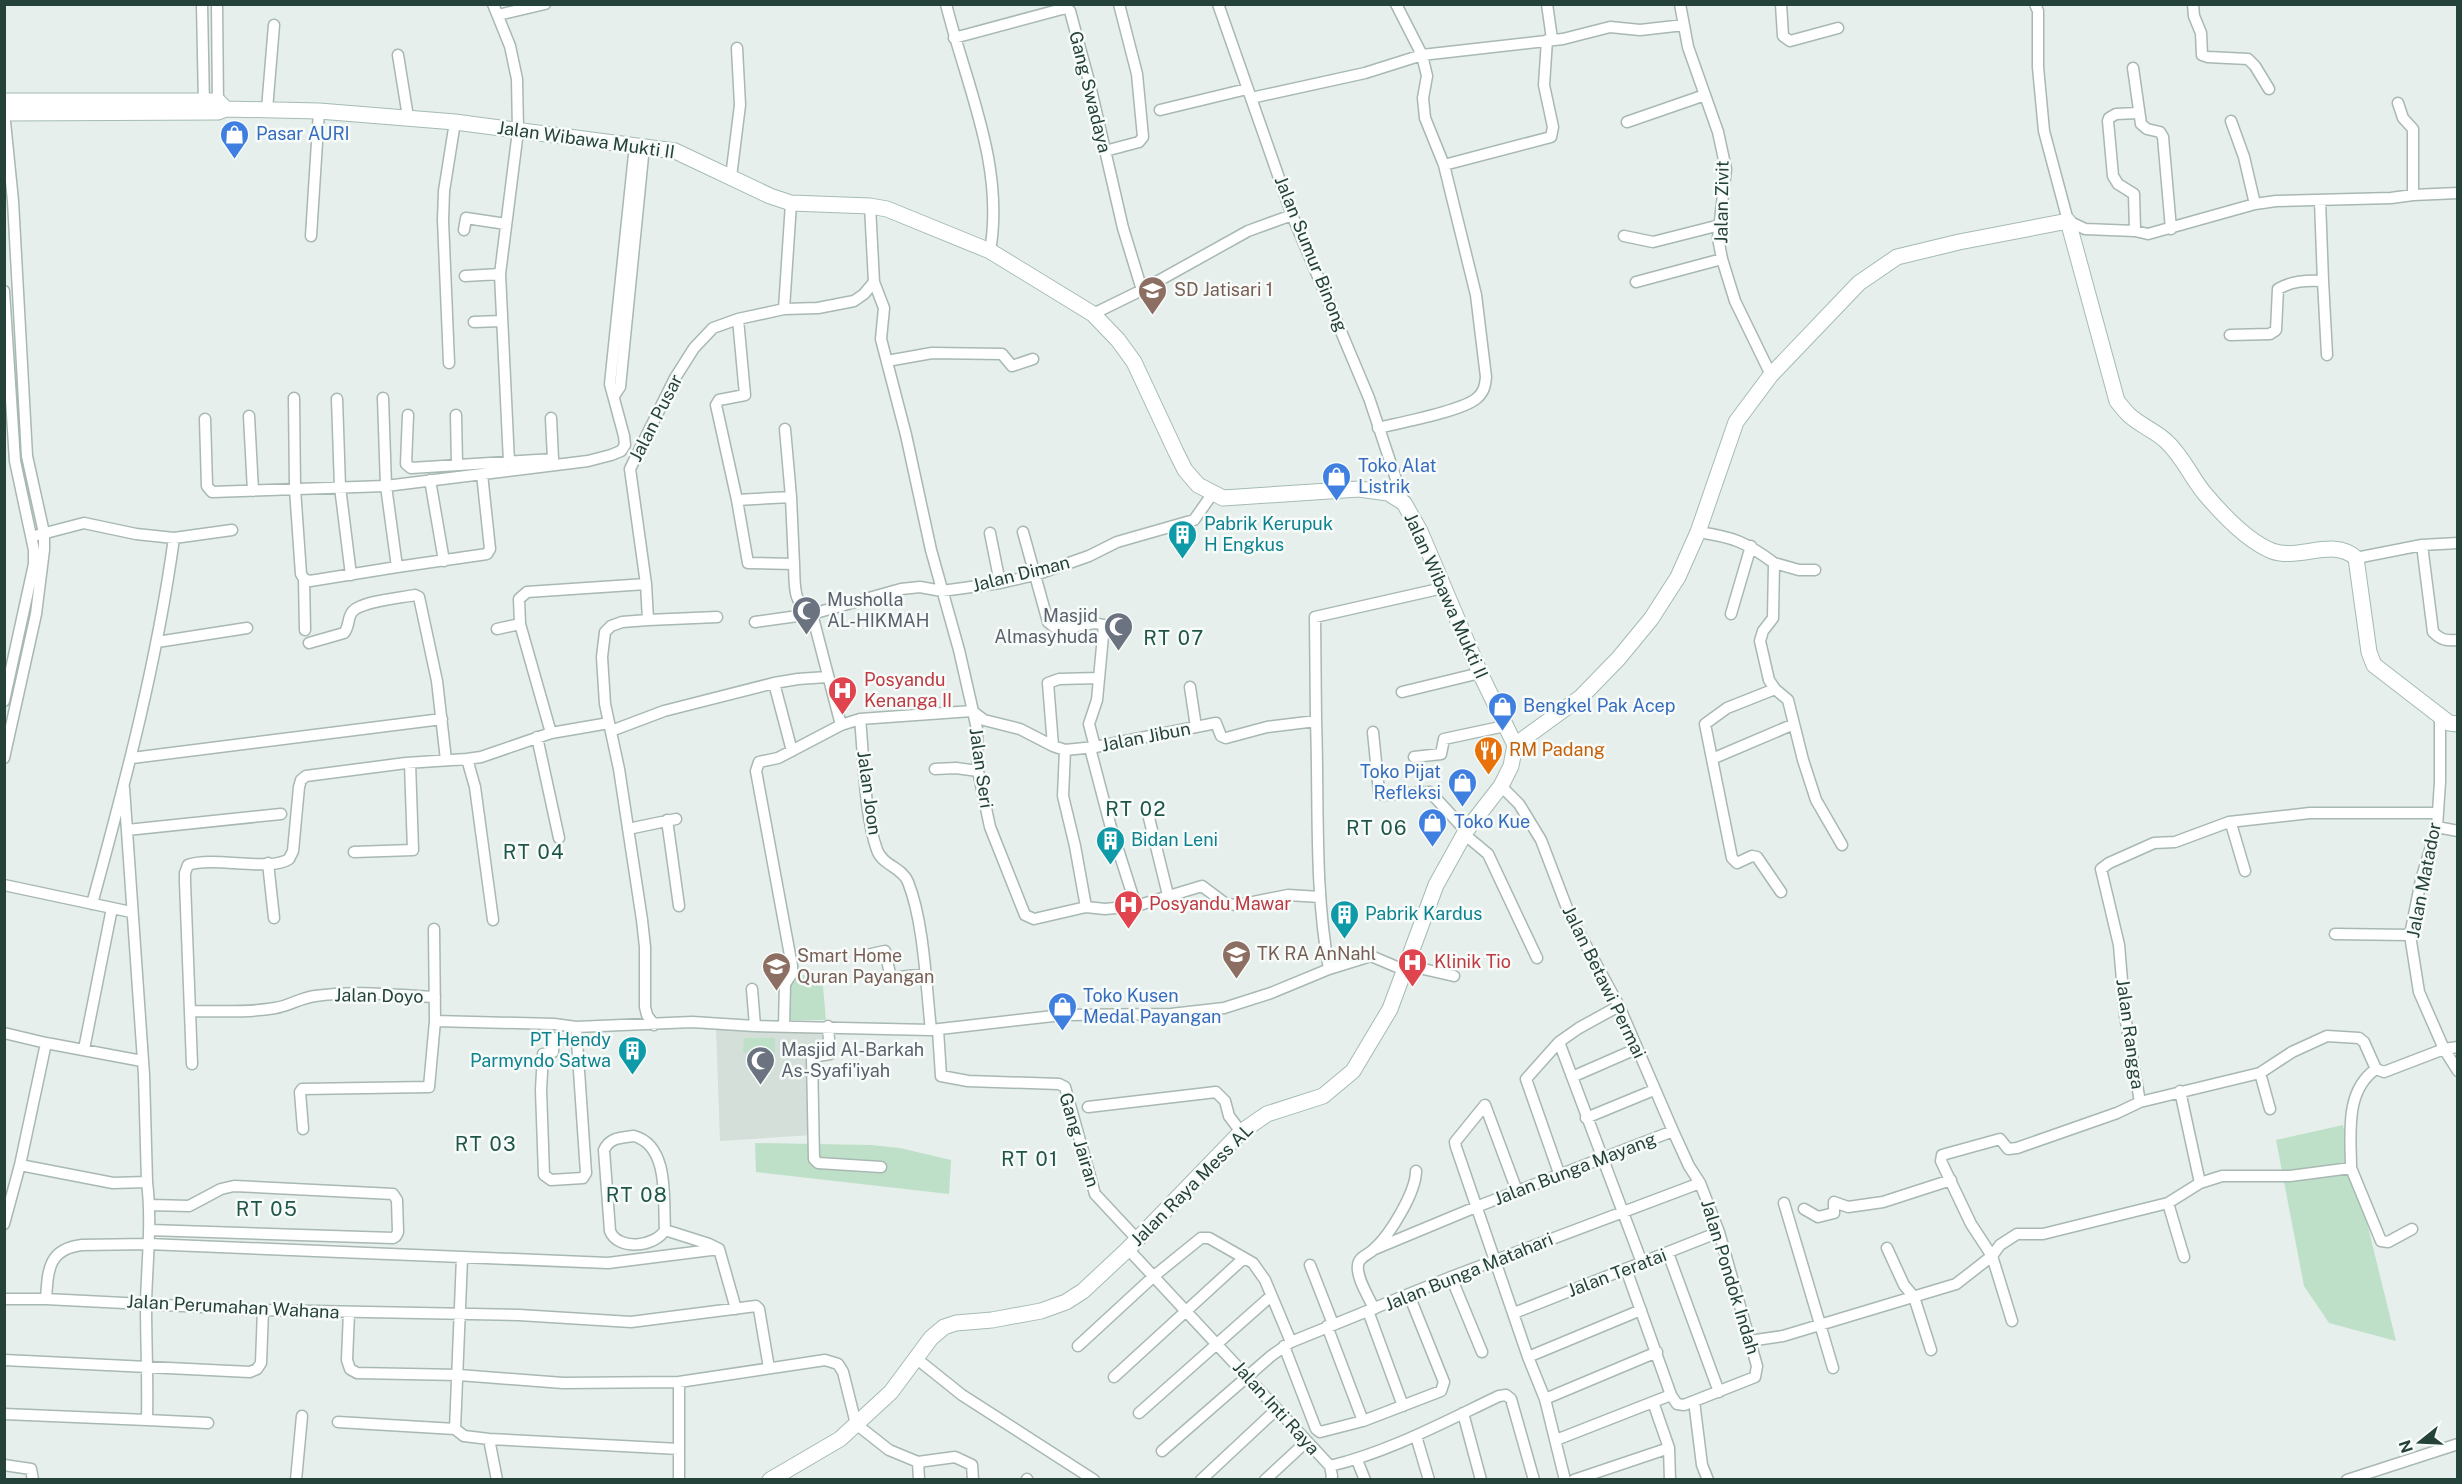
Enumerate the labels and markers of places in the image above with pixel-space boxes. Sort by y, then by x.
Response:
shop icon: Pasar AURI [219,118,251,160]
place label: Pasar AURI [256,123,350,144]
school or university icon: SD Jatisari 1 [1137,274,1169,316]
place label: SD Jatisari 1 [1174,279,1273,300]
place label: Toko Alat Listrik [1358,455,1436,497]
shop icon: Toko Alat Listrik [1321,460,1353,502]
place label: Pabrik Kerupuk H Engkus [1204,513,1333,555]
building icon: Pabrik Kerupuk H Engkus [1167,518,1199,560]
place label: Musholla AL-HIKMAH [827,589,930,631]
mosque icon: Musholla AL-HIKMAH [790,594,822,636]
place label: Masjid Almasyhuda [994,605,1098,647]
mosque icon: Masjid Almasyhuda [1103,610,1135,652]
place label: Posyandu Kenanga II [864,669,952,711]
hospital icon: Posyandu Kenanga II [827,674,859,716]
shop icon: Bengkel Pak Acep [1486,690,1518,732]
place label: Bengkel Pak Acep [1523,695,1676,716]
restaurant icon: RM Padang [1472,734,1504,776]
place label: RM Padang [1509,739,1605,760]
place label: Toko Pijat Refleksi [1360,761,1441,803]
shop icon: Toko Pijat Refleksi [1446,766,1478,808]
shop icon: Toko Kue [1417,806,1449,848]
place label: Toko Kue [1454,811,1530,832]
building icon: Bidan Leni [1094,824,1126,866]
place label: Bidan Leni [1131,829,1218,850]
hospital icon: Posyandu Mawar [1112,888,1144,930]
place label: Posyandu Mawar [1149,893,1291,914]
building icon: Pabrik Kardus [1328,898,1360,940]
place label: Pabrik Kardus [1365,903,1482,924]
school or university icon: TK RA AnNahl [1220,938,1252,980]
place label: TK RA AnNahl [1257,943,1376,964]
place label: Smart Home Quran Payangan [797,945,934,987]
hospital icon: Klinik Tio [1397,946,1429,988]
school or university icon: Smart Home Quran Payangan [760,950,792,992]
place label: Klinik Tio [1434,951,1511,972]
place label: Toko Kusen Medal Payangan [1083,985,1222,1027]
shop icon: Toko Kusen Medal Payangan [1046,990,1078,1032]
place label: PT Hendy Parmyndo Satwa [470,1029,611,1071]
building icon: PT Hendy Parmyndo Satwa [616,1034,648,1076]
place label: Masjid Al-Barkah As-Syafi'iyah [781,1039,924,1081]
mosque icon: Masjid Al-Barkah As-Syafi'iyah [744,1044,776,1086]

